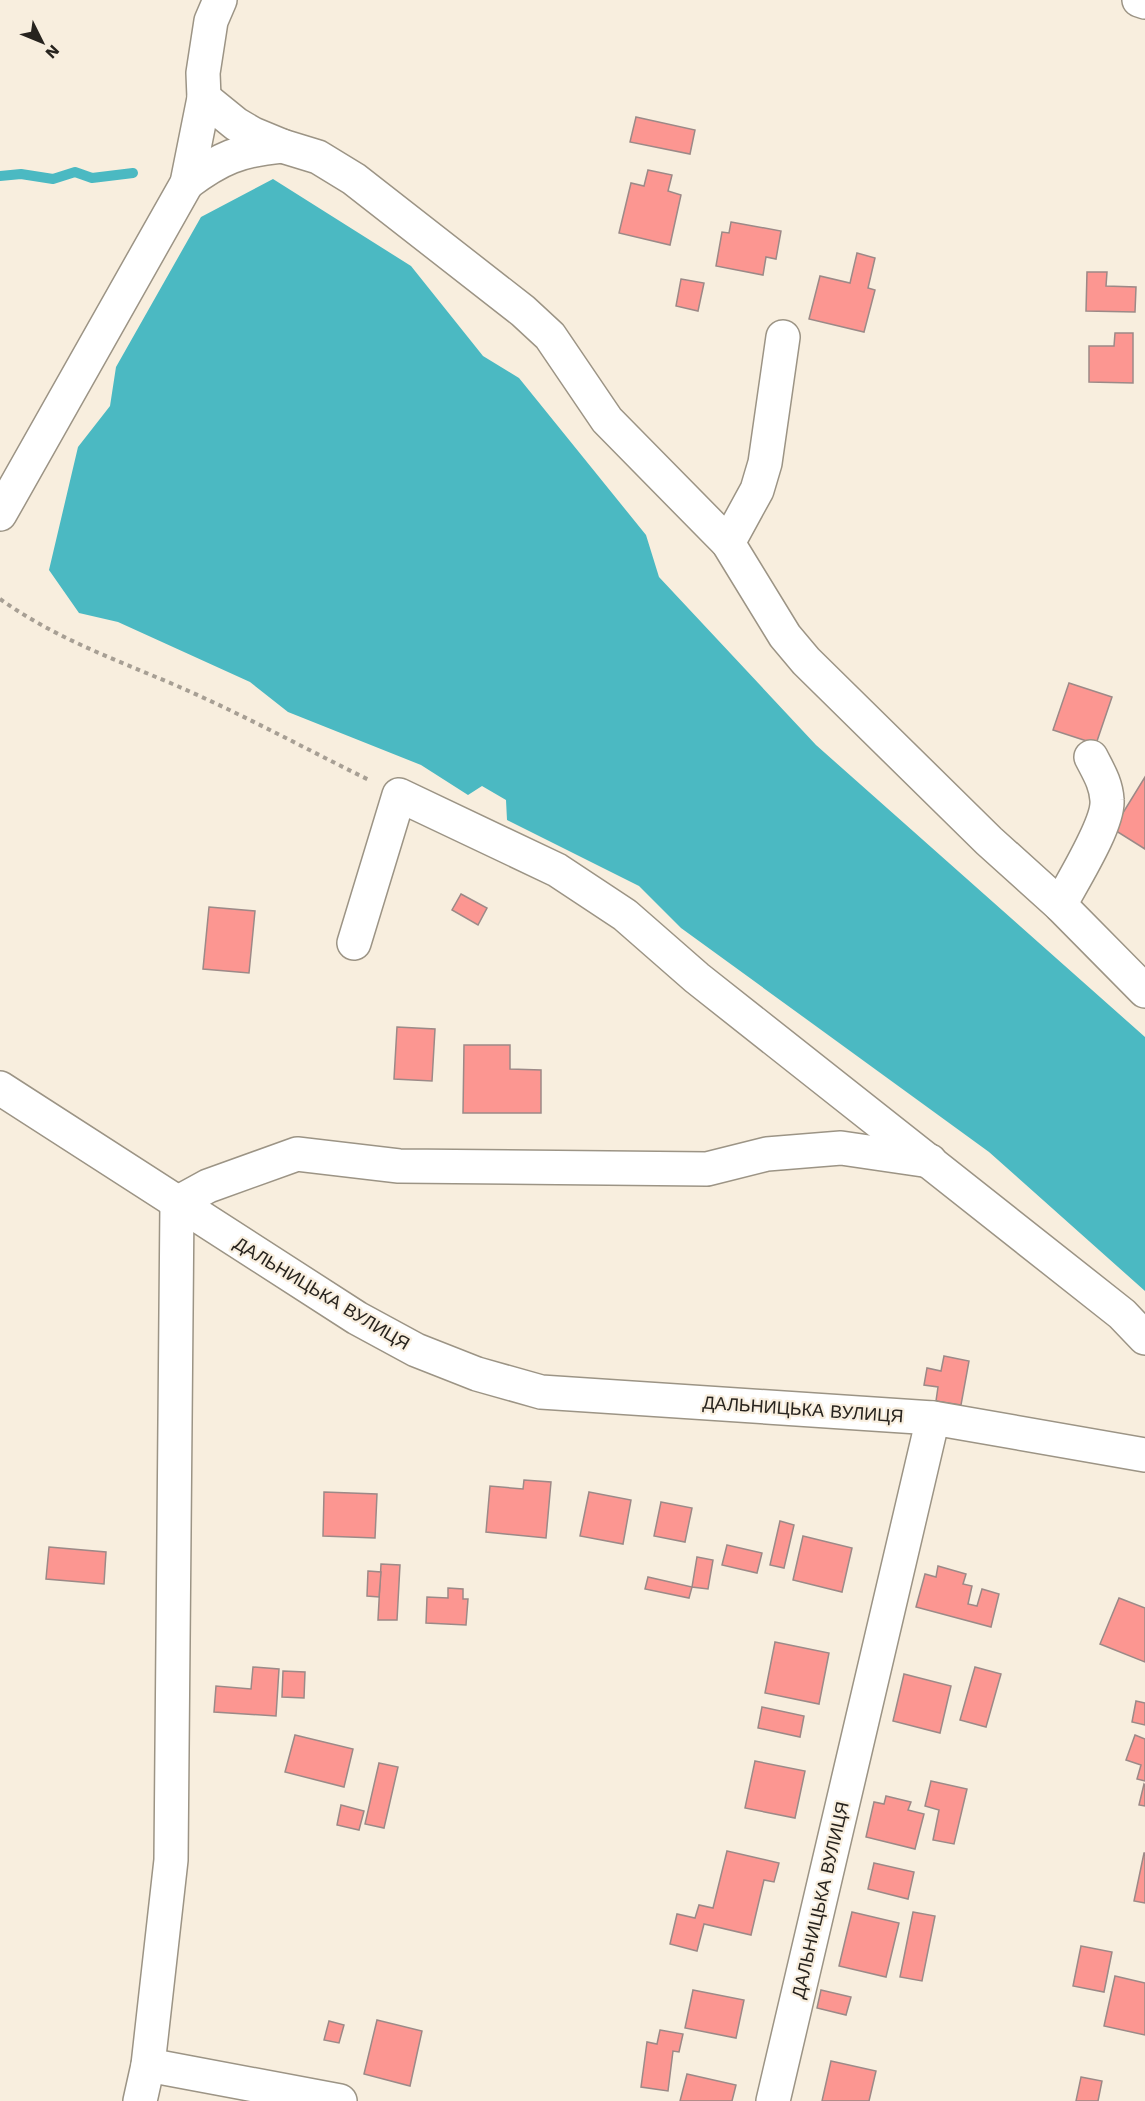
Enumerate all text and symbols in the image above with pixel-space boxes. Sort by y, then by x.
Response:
north arrow [12,12,72,72]
text: N [42,41,64,63]
street label: ДАЛЬНИЦЬКА ВУЛИЦЯ [230,1232,414,1354]
street label: ДАЛЬНИЦЬКА ВУЛИЦЯ [702,1392,904,1426]
street label: ДАЛЬНИЦЬКА ВУЛИЦЯ [787,1800,853,2000]

